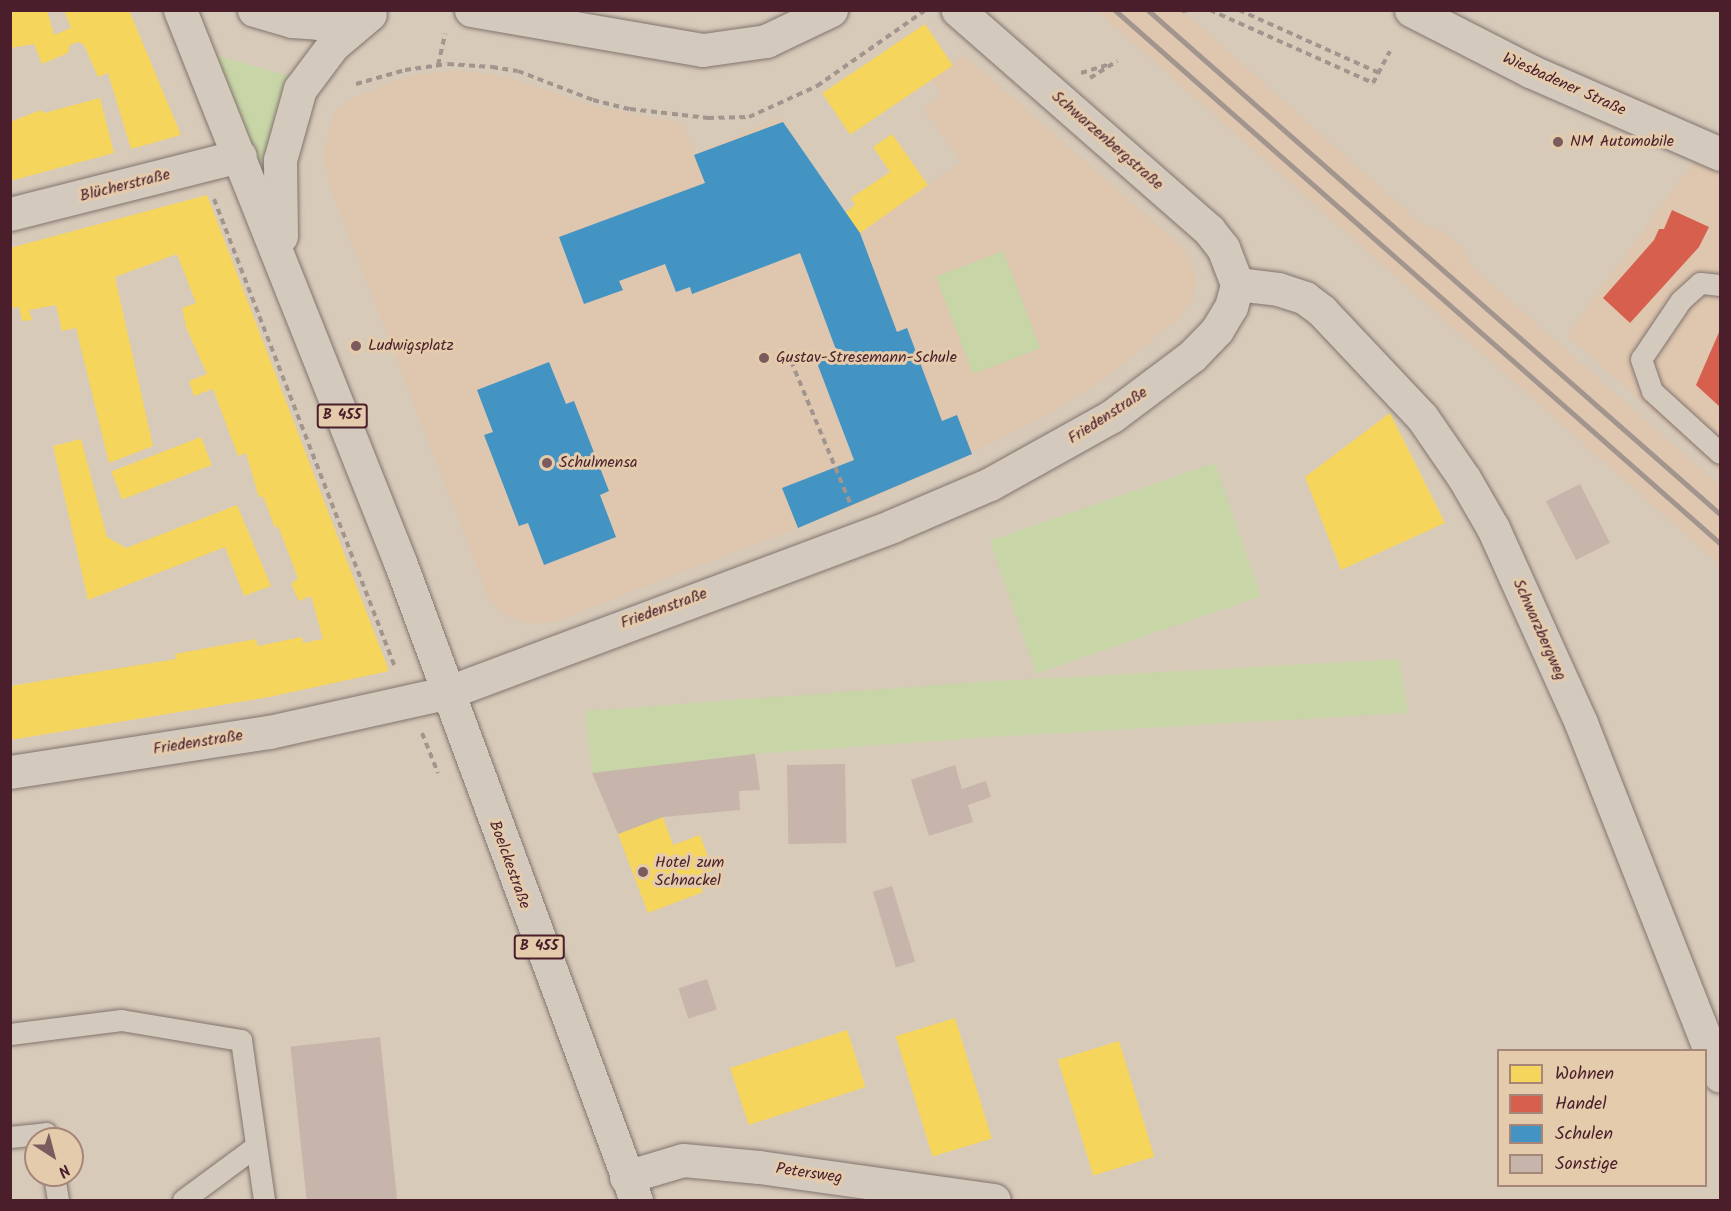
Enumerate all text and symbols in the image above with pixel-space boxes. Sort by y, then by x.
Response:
street label: Wiesbadener Straße [1499,49,1629,121]
street label: Schwarzenbergstraße [1047,87,1167,195]
place label: NM Automobile [1570,132,1674,152]
marker: NM Automobile [1551,135,1565,149]
street label: Blücherstraße [78,166,172,206]
place label: Ludwigsplatz [368,336,454,356]
marker: Ludwigsplatz [349,339,363,353]
place label: Gustav-Stresemann-Schule [776,348,957,368]
marker: Gustav-Stresemann-Schule [757,351,771,365]
street label: Friedenstraße [1065,383,1151,449]
road number: B 455 [316,404,368,428]
place label: Schulmensa [559,453,638,473]
marker: Schulmensa [540,456,554,470]
street label: Schwarzbergweg [1508,576,1570,684]
street label: Friedenstraße [618,584,710,634]
street label: Friedenstraße [152,726,244,760]
street label: Boelckestraße [484,818,534,912]
place label: Hotel zum Schnackel [655,853,724,891]
marker: Hotel zum Schnackel [636,865,650,879]
road number: B 455 [514,935,564,959]
legend [1497,1049,1707,1187]
text: Wohnen [1555,1060,1614,1089]
text: Handel [1555,1090,1607,1119]
text: Schulen [1555,1120,1613,1149]
north arrow [24,1127,84,1187]
text: Sonstige [1555,1150,1618,1179]
text: N [52,1157,75,1183]
street label: Petersweg [775,1160,843,1188]

